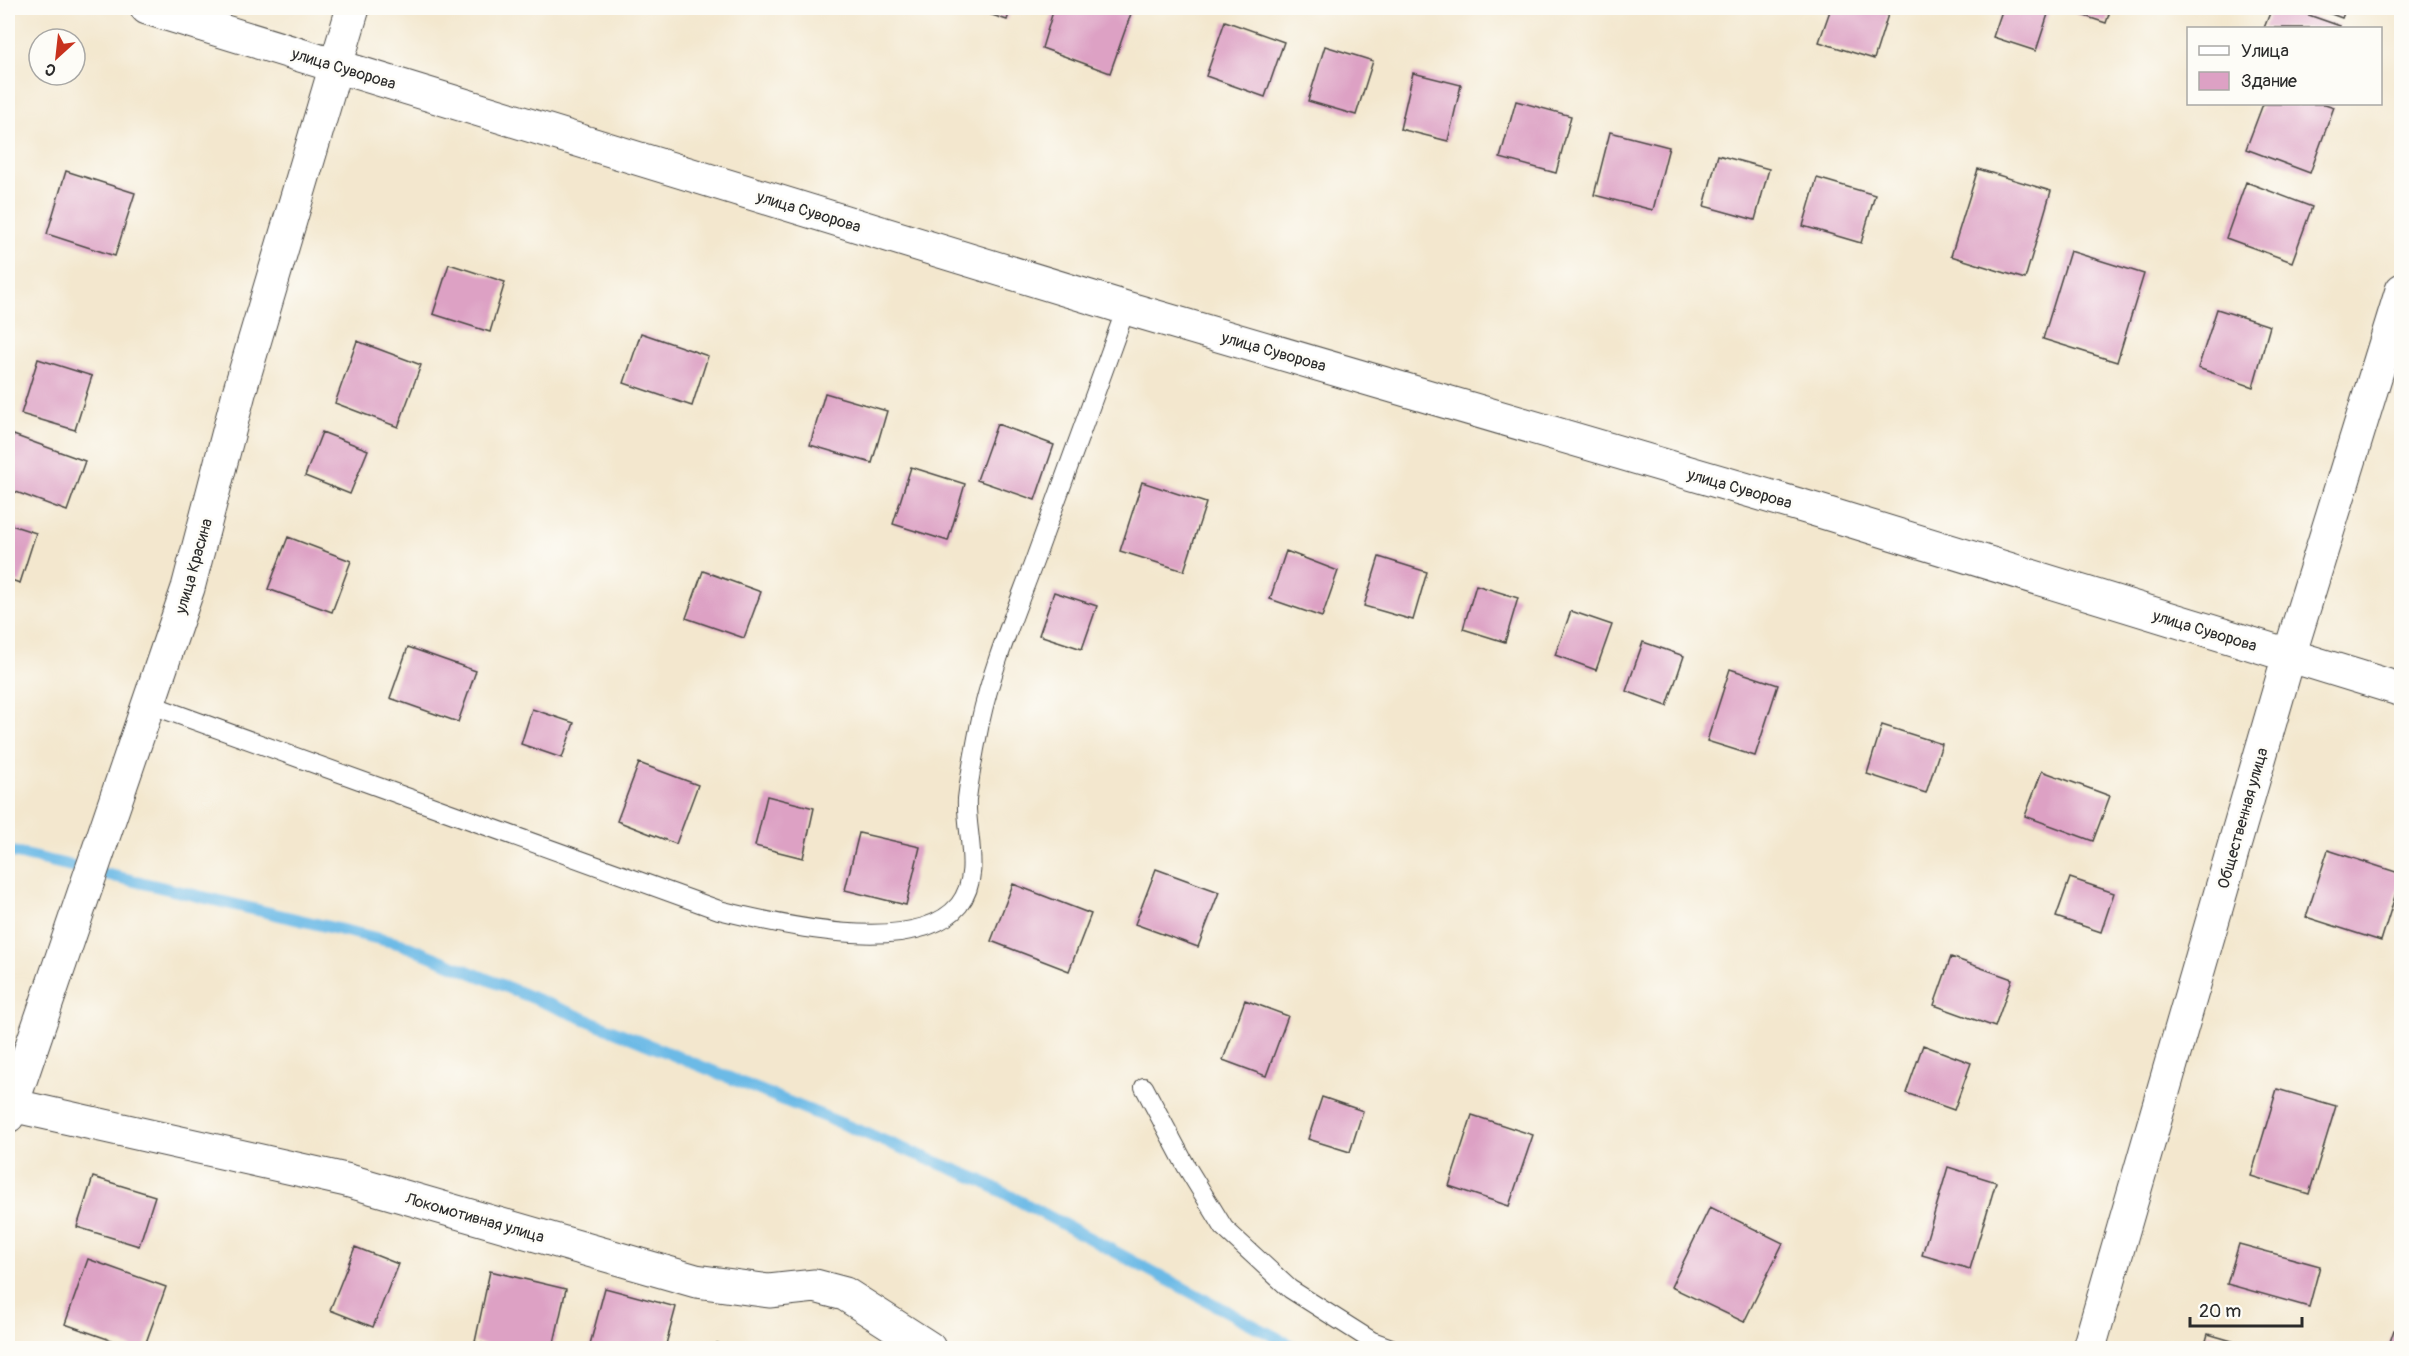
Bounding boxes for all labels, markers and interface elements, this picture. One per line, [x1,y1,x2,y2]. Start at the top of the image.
north arrow [27,27,87,87]
legend [2187,27,2382,105]
text: Улица [2241,40,2289,63]
street label: улица Суворова [288,43,398,94]
text: С [42,58,60,81]
text: Здание [2241,70,2297,93]
street label: улица Суворова [753,186,863,237]
street label: улица Суворова [1218,327,1328,376]
street label: улица Суворова [1684,464,1794,513]
street label: улица Красина [171,516,217,617]
street label: улица Суворова [2149,605,2259,656]
street label: Общественная улица [2213,745,2273,891]
street label: Локомотивная улица [402,1188,546,1247]
scale bar [2190,1290,2302,1328]
text: 20 m [2199,1300,2241,1323]

